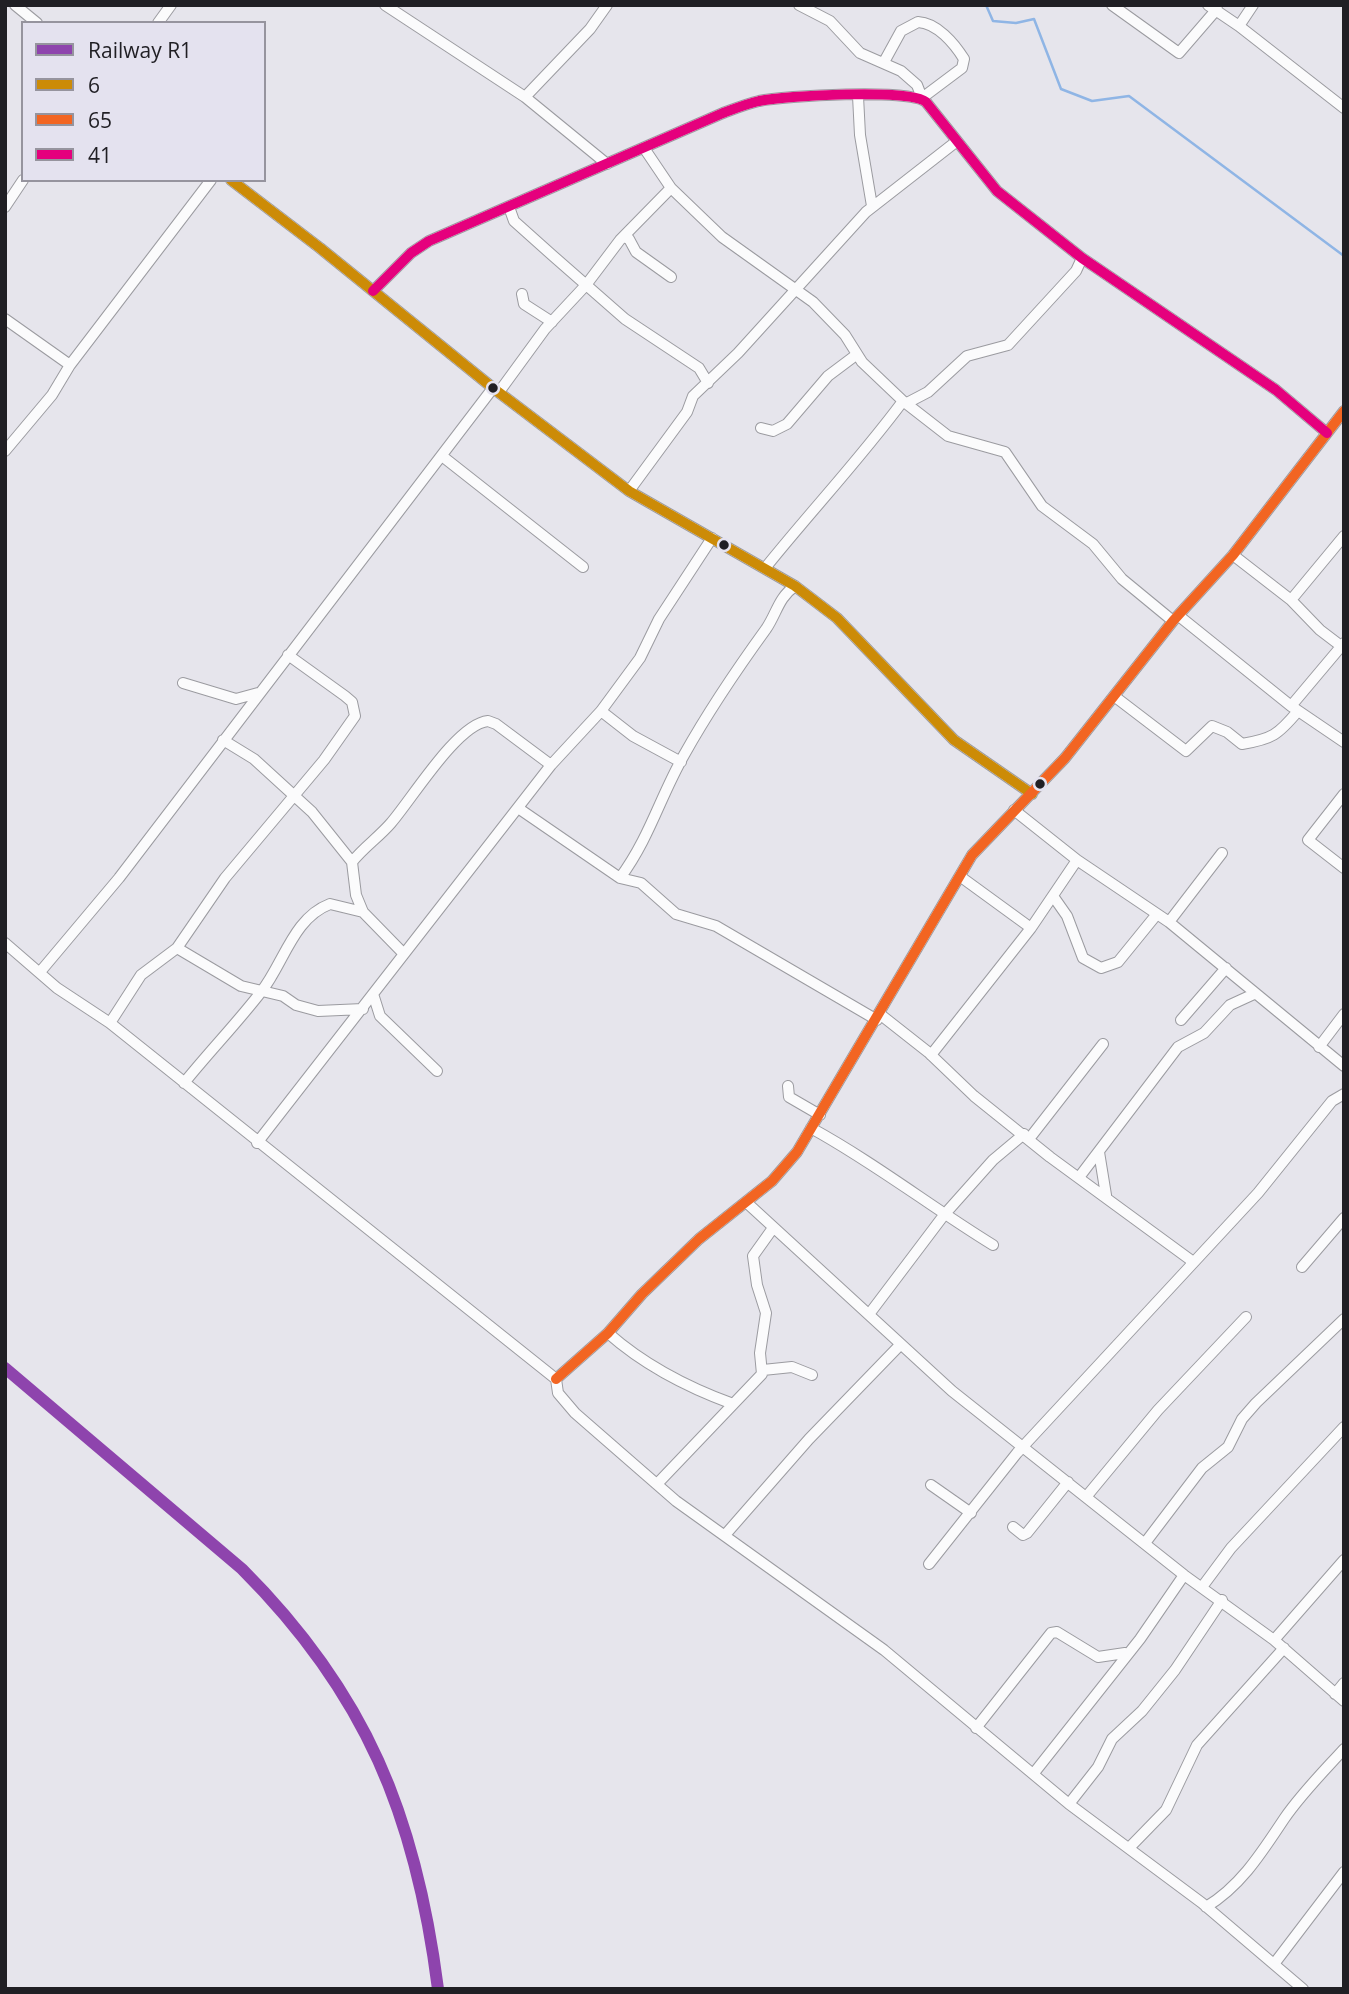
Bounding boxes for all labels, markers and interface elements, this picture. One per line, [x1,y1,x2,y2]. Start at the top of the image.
legend [21,21,266,182]
text: Railway R1 [88,36,192,64]
text: 6 [88,71,100,99]
text: 65 [88,106,112,134]
text: 41 [88,141,112,169]
unlabelled marker [486,381,500,395]
unlabelled marker [717,538,731,552]
unlabelled marker [1033,777,1047,791]

